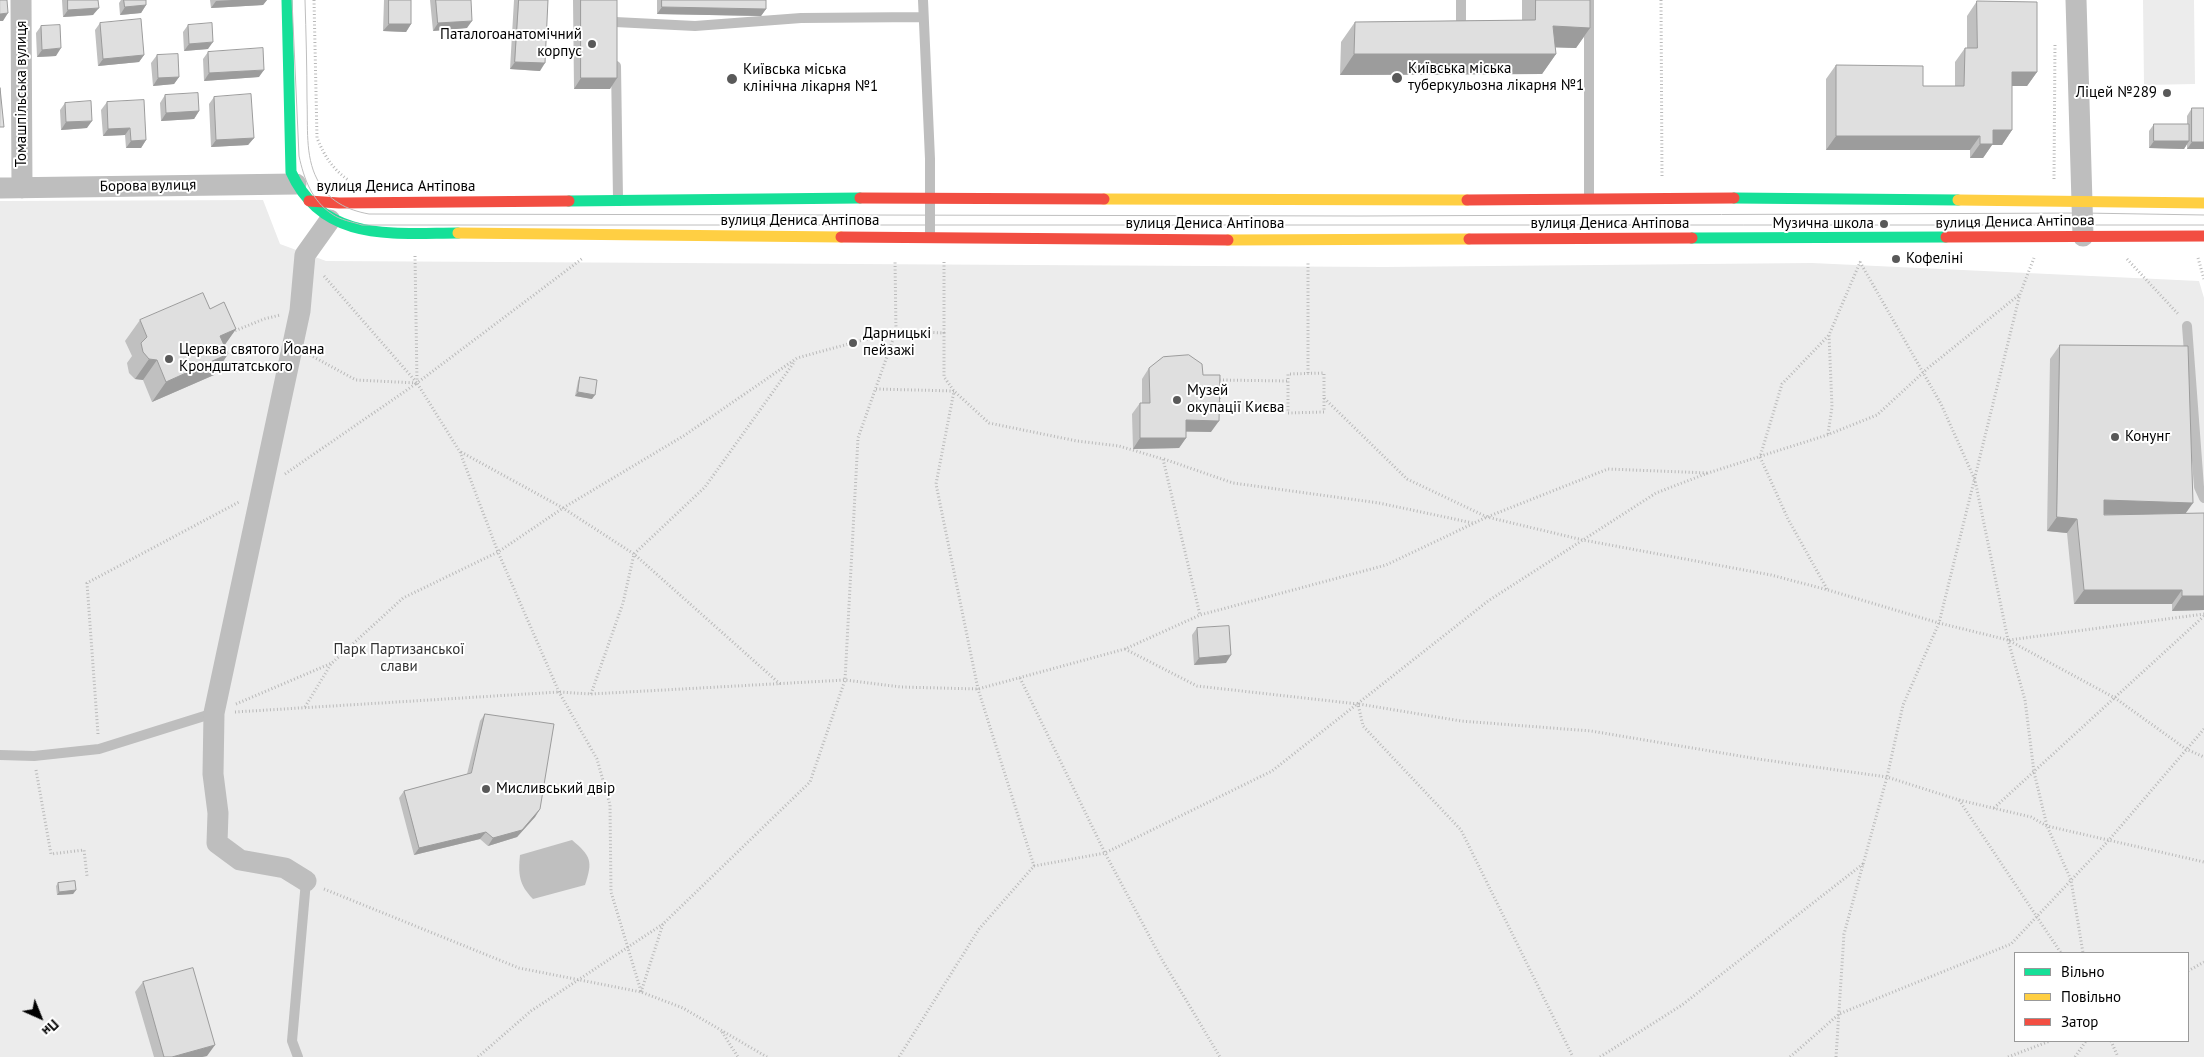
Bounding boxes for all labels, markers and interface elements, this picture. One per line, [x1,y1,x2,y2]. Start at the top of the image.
street label: Томашпільська вулиця [13,21,31,167]
place label: Паталогоанатомічний корпус [440,26,582,61]
marker: Паталогоанатомічний корпус [586,38,598,50]
place label: Київська міська туберкульозна лікарня №1 [1408,60,1584,95]
place label: Київська міська клінічна лікарня №1 [743,61,878,96]
marker: Київська міська туберкульозна лікарня №1 [1390,71,1404,85]
marker: Київська міська клінічна лікарня №1 [725,72,739,86]
place label: Ліцей №289 [2076,84,2157,102]
marker: Ліцей №289 [2161,87,2173,99]
street label: Борова вулиця [99,176,197,196]
street label: вулиця Дениса Антіпова [316,178,476,196]
street label: вулиця Дениса Антіпова [720,212,880,230]
street label: вулиця Дениса Антіпова [1935,212,2095,232]
street label: вулиця Дениса Антіпова [1125,215,1285,233]
street label: вулиця Дениса Антіпова [1530,215,1690,233]
place label: Музична школа [1772,215,1874,233]
marker: Музична школа [1878,218,1890,230]
place label: Кофеліні [1906,250,1963,268]
marker: Кофеліні [1890,253,1902,265]
place label: Дарницькі пейзажі [863,325,931,360]
marker: Дарницькі пейзажі [847,337,859,349]
place label: Церква святого Йоана Крондштатського [179,341,325,376]
marker: Церква святого Йоана Крондштатського [163,353,175,365]
place label: Музей окупації Києва [1187,382,1284,417]
marker: Музей окупації Києва [1171,394,1183,406]
place label: Конунг [2125,428,2170,446]
marker: Конунг [2109,431,2121,443]
park label: Парк Партизанської слави [333,641,465,676]
place label: Мисливський двір [496,780,615,798]
marker: Мисливський двір [480,783,492,795]
legend [2014,952,2189,1042]
text: Вільно [2061,962,2104,981]
text: Повільно [2061,987,2121,1006]
north arrow [15,992,65,1042]
text: Затор [2061,1012,2098,1031]
text: Пн [38,1016,63,1040]

